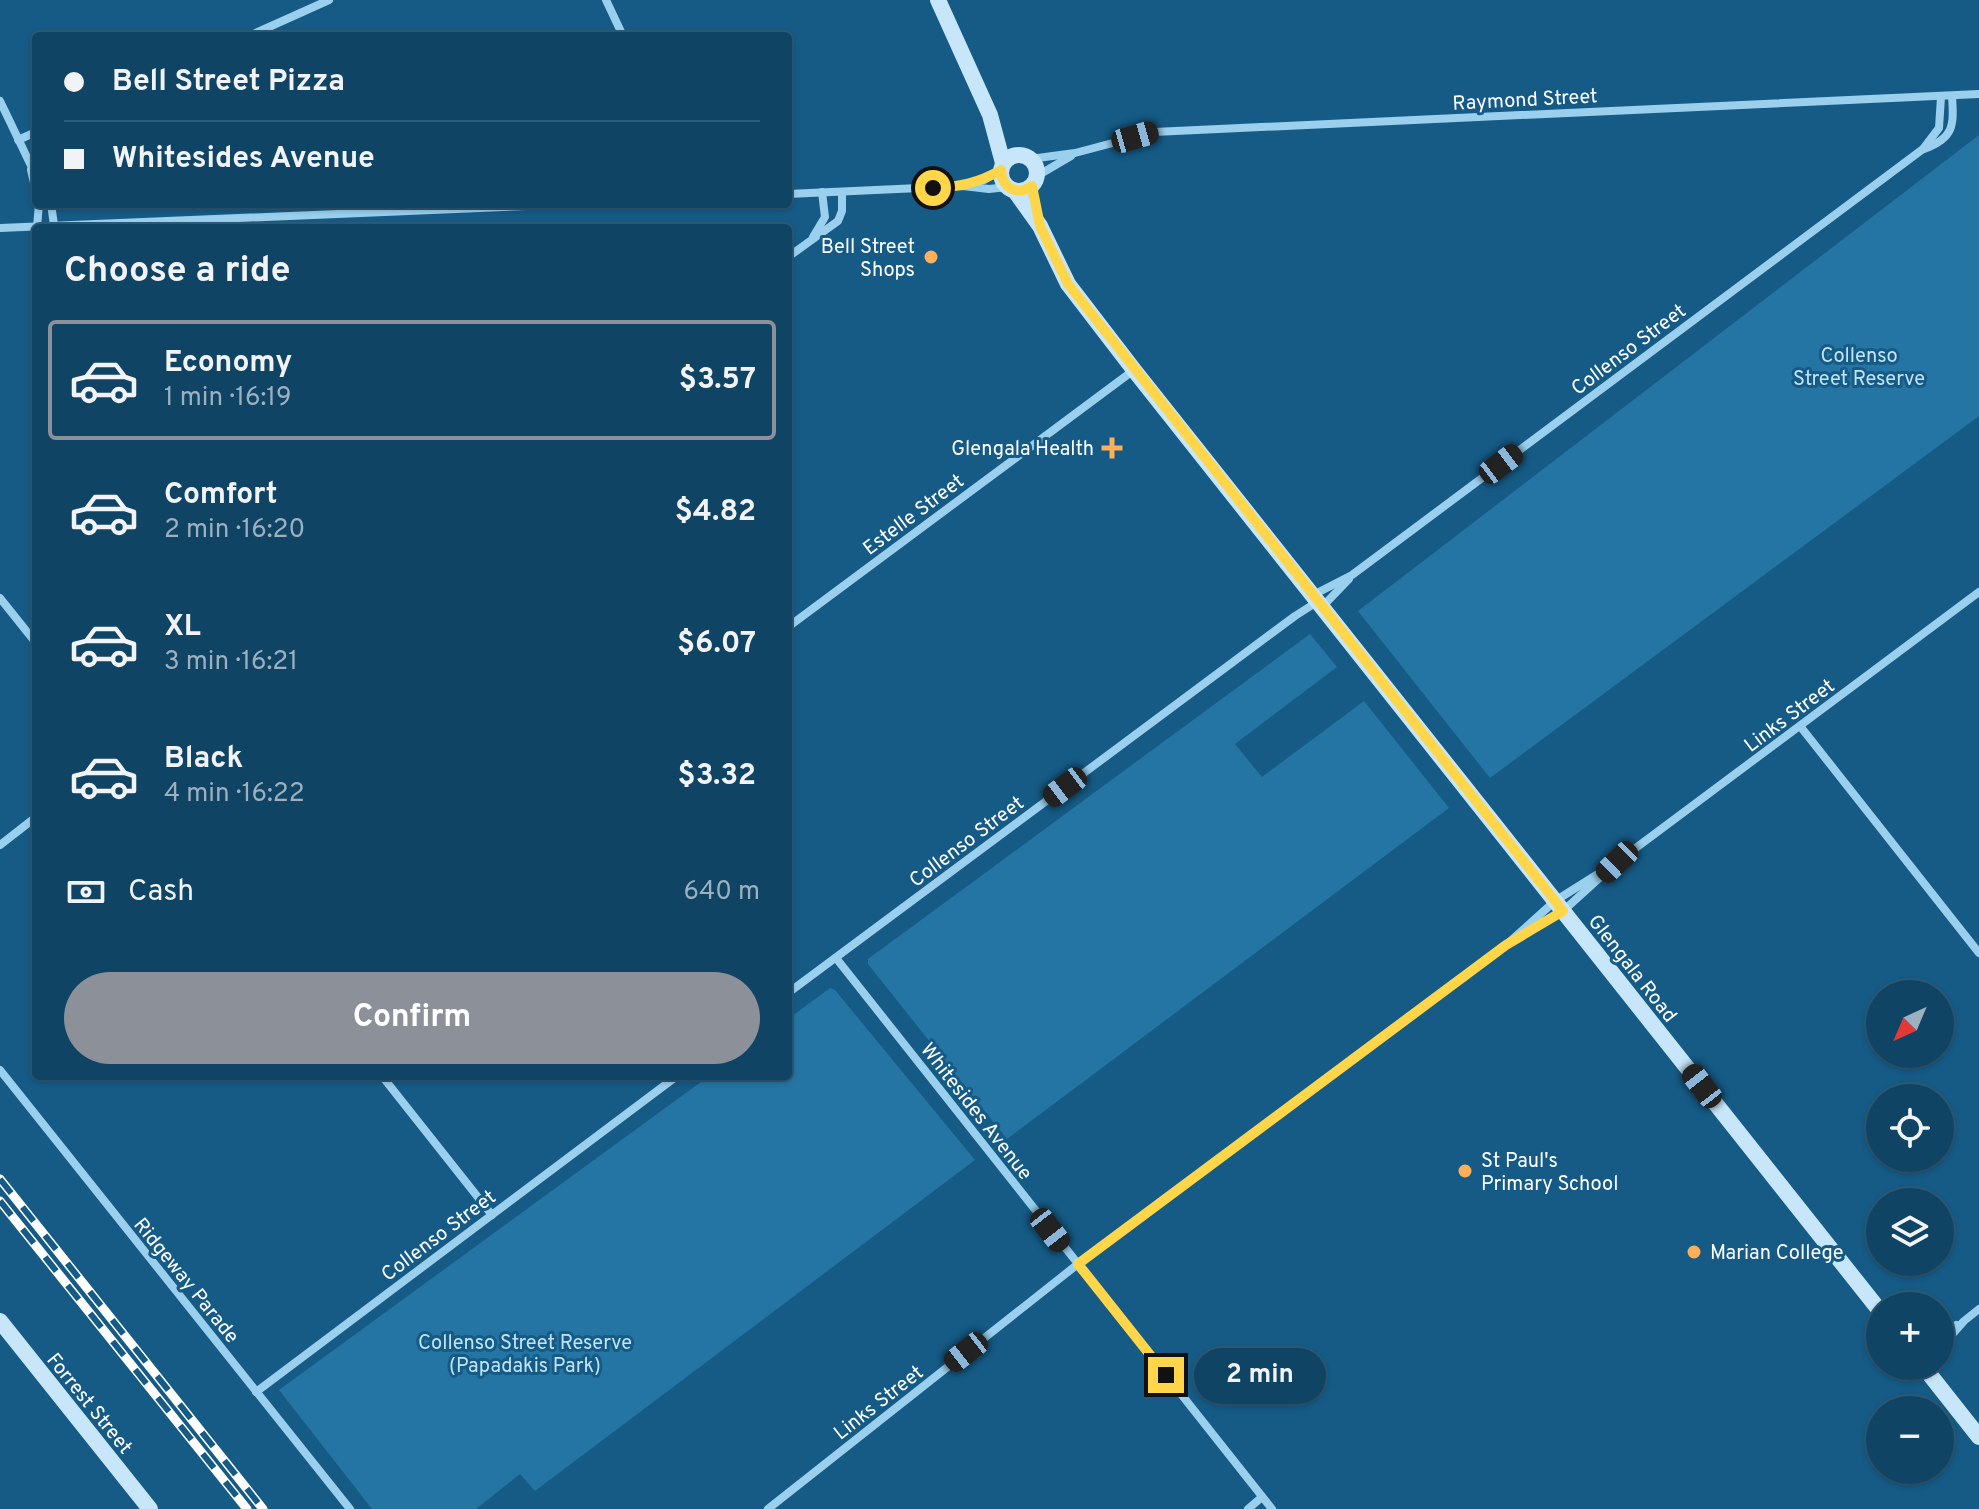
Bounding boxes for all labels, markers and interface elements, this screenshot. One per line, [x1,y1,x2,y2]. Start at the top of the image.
text: Bell Street Pizza [112,64,345,101]
street label: Raymond Street [1452,84,1598,118]
car [1109,119,1161,155]
text: Whitesides Avenue [112,141,375,178]
route start [915,170,951,206]
place label: Bell Street Shops [821,235,915,284]
marker: Bell Street Shops [922,248,940,266]
text: Choose a ride [64,249,290,295]
street label: Collenso Street [1567,299,1692,402]
icon: car [68,344,140,416]
park label: Collenso Street Reserve [1793,344,1925,393]
text: Economy [164,345,292,382]
text: $3.57 [679,362,756,399]
text: 1 min · 16:19 [164,382,292,415]
place label: Glengala Health [951,437,1094,463]
marker: Glengala Health [1101,437,1123,459]
car [1475,440,1527,488]
street label: Estelle Street [858,469,970,562]
icon: car [68,476,140,548]
text: Comfort [164,477,277,514]
text: $4.82 [675,494,756,531]
text: 2 min · 16:20 [164,514,305,547]
icon: car [68,608,140,680]
text: XL [164,609,201,646]
text: $6.07 [677,626,756,663]
text: 3 min · 16:21 [164,646,298,679]
street label: Links Street [1740,674,1841,759]
icon: car [68,740,140,812]
text: Black [164,741,243,778]
text: $3.32 [678,758,756,795]
car [1039,763,1091,811]
text: 4 min · 16:22 [164,778,305,811]
street label: Collenso Street [905,791,1030,894]
car [1591,837,1643,887]
icon: cash [64,870,108,914]
text: Cash [128,874,194,911]
text: 640 m [684,876,760,909]
street label: Glengala Road [1581,910,1682,1029]
button: Confirm [64,972,760,1064]
north arrow [1866,980,1954,1068]
map controls [1866,980,1954,1484]
street label: Whitesides Avenue [914,1038,1037,1186]
car [1678,1060,1726,1112]
button: locate [1866,1084,1954,1172]
place label: St Paul's Primary School [1481,1149,1618,1198]
marker: St Paul's Primary School [1456,1162,1474,1180]
street label: Collenso Street [377,1185,502,1288]
button: layers [1866,1188,1954,1276]
car [1026,1204,1074,1256]
street label: Ridgeway Parade [127,1213,244,1349]
place label: Marian College [1710,1241,1843,1267]
marker: Marian College [1685,1243,1703,1261]
button: + [1866,1292,1954,1380]
car [940,1328,992,1376]
park label: Collenso Street Reserve (Papadakis Park) [418,1331,632,1380]
callout: 2 min [1194,1347,1326,1403]
street label: Forrest Street [40,1348,137,1460]
route end [1148,1357,1184,1393]
text: 2 min [1226,1359,1294,1392]
street label: Links Street [829,1360,929,1447]
button: − [1866,1396,1954,1484]

